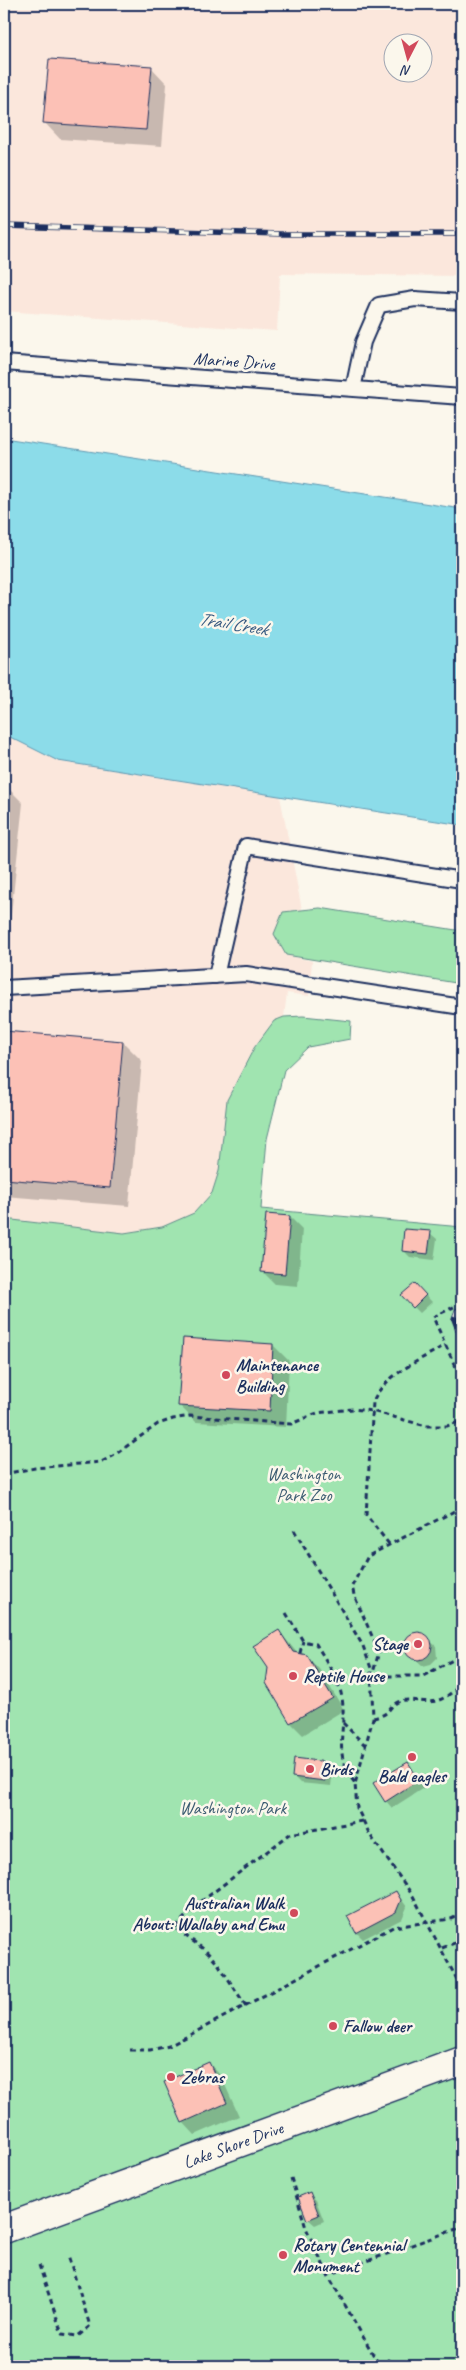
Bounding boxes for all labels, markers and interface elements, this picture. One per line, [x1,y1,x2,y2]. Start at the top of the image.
north arrow [384,32,434,82]
text: N [399,61,412,79]
street label: Marine Drive [193,347,276,375]
water label: Trail Creek [197,607,272,642]
place label: Maintenance Building [236,1354,320,1397]
marker: Maintenance Building [220,1369,232,1381]
park label: Washington Park Zoo [267,1463,342,1506]
place label: Stage [372,1633,410,1655]
marker: Stage [412,1638,424,1650]
place label: Reptile House [303,1665,386,1687]
marker: Reptile House [287,1670,299,1682]
marker: Bald eagles [406,1751,418,1763]
place label: Birds [320,1758,355,1780]
marker: Birds [304,1763,316,1775]
place label: Bald eagles [378,1765,448,1787]
park label: Washington Park [180,1797,288,1819]
place label: Australian Walk About: Wallaby and Emu [133,1892,286,1935]
marker: Australian Walk About: Wallaby and Emu [288,1907,300,1919]
place label: Fallow deer [343,2015,414,2037]
marker: Fallow deer [327,2020,339,2032]
place label: Zebras [181,2066,226,2088]
marker: Zebras [165,2071,177,2083]
street label: Lake Shore Drive [180,2116,287,2173]
place label: Rotary Centennial Monument [293,2234,409,2277]
marker: Rotary Centennial Monument [277,2249,289,2261]

